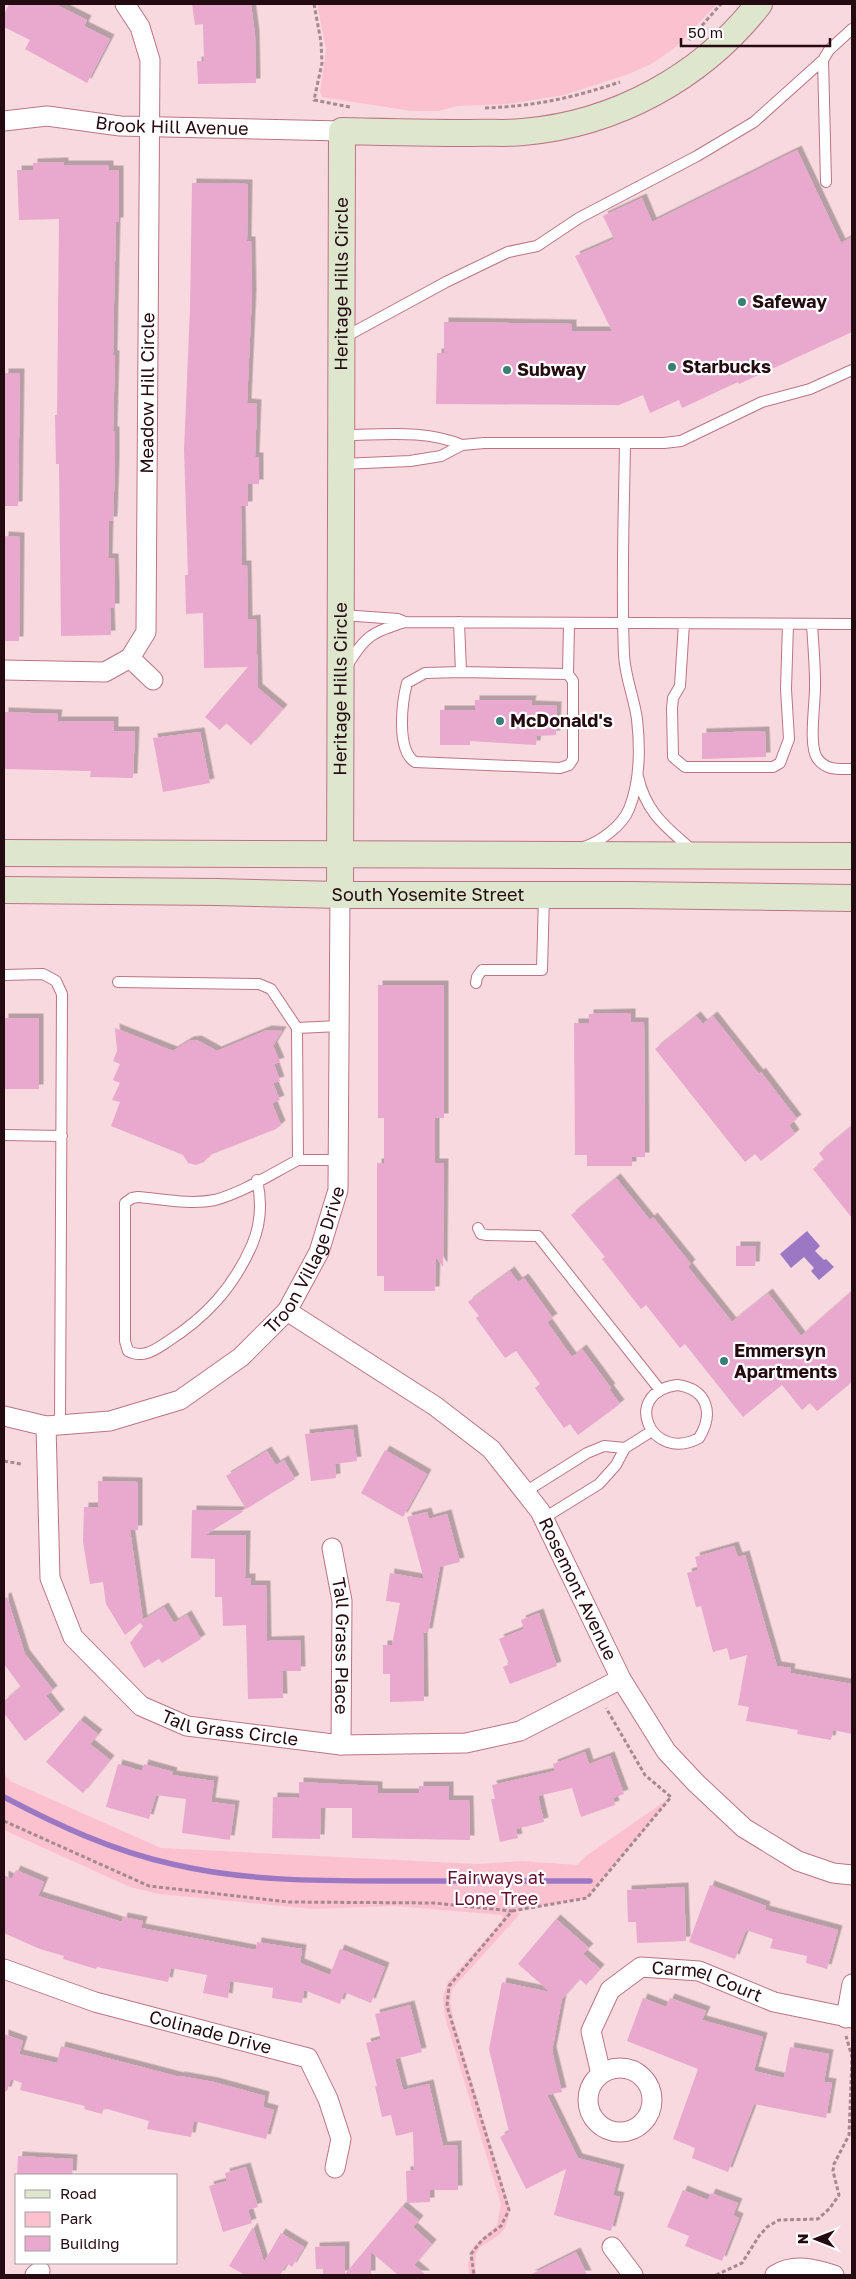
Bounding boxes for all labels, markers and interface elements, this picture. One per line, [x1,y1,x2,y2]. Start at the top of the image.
scale bar [681,15,830,47]
text: 50 m [688,23,723,41]
street label: Brook Hill Avenue [94,111,249,139]
street label: Heritage Hills Circle [329,197,352,371]
place label: Safeway [752,290,827,312]
marker: Safeway [736,296,748,308]
street label: Meadow Hill Circle [135,313,158,474]
place label: Starbucks [682,355,771,377]
place label: Subway [517,358,586,380]
marker: Starbucks [666,361,678,373]
marker: Subway [501,364,513,376]
street label: Heritage Hills Circle [328,602,351,776]
place label: McDonald's [510,709,613,731]
marker: McDonald's [494,715,506,727]
street label: South Yosemite Street [331,883,525,905]
street label: Troon Village Drive [259,1183,349,1338]
place label: Emmersyn Apartments [734,1339,837,1382]
marker: Emmersyn Apartments [718,1355,730,1367]
street label: Rosemont Avenue [535,1514,622,1663]
street label: Tall Grass Place [328,1576,354,1715]
street label: Tall Grass Circle [158,1704,300,1750]
park label: Fairways at Lone Tree [447,1866,545,1909]
street label: Carmel Court [651,1956,766,2006]
street label: Colinade Drive [147,2005,274,2058]
legend [15,2174,178,2264]
text: Road [60,2184,97,2202]
text: Park [60,2209,93,2227]
north arrow [791,2214,841,2264]
text: Building [60,2234,120,2252]
text: N [794,2234,811,2244]

